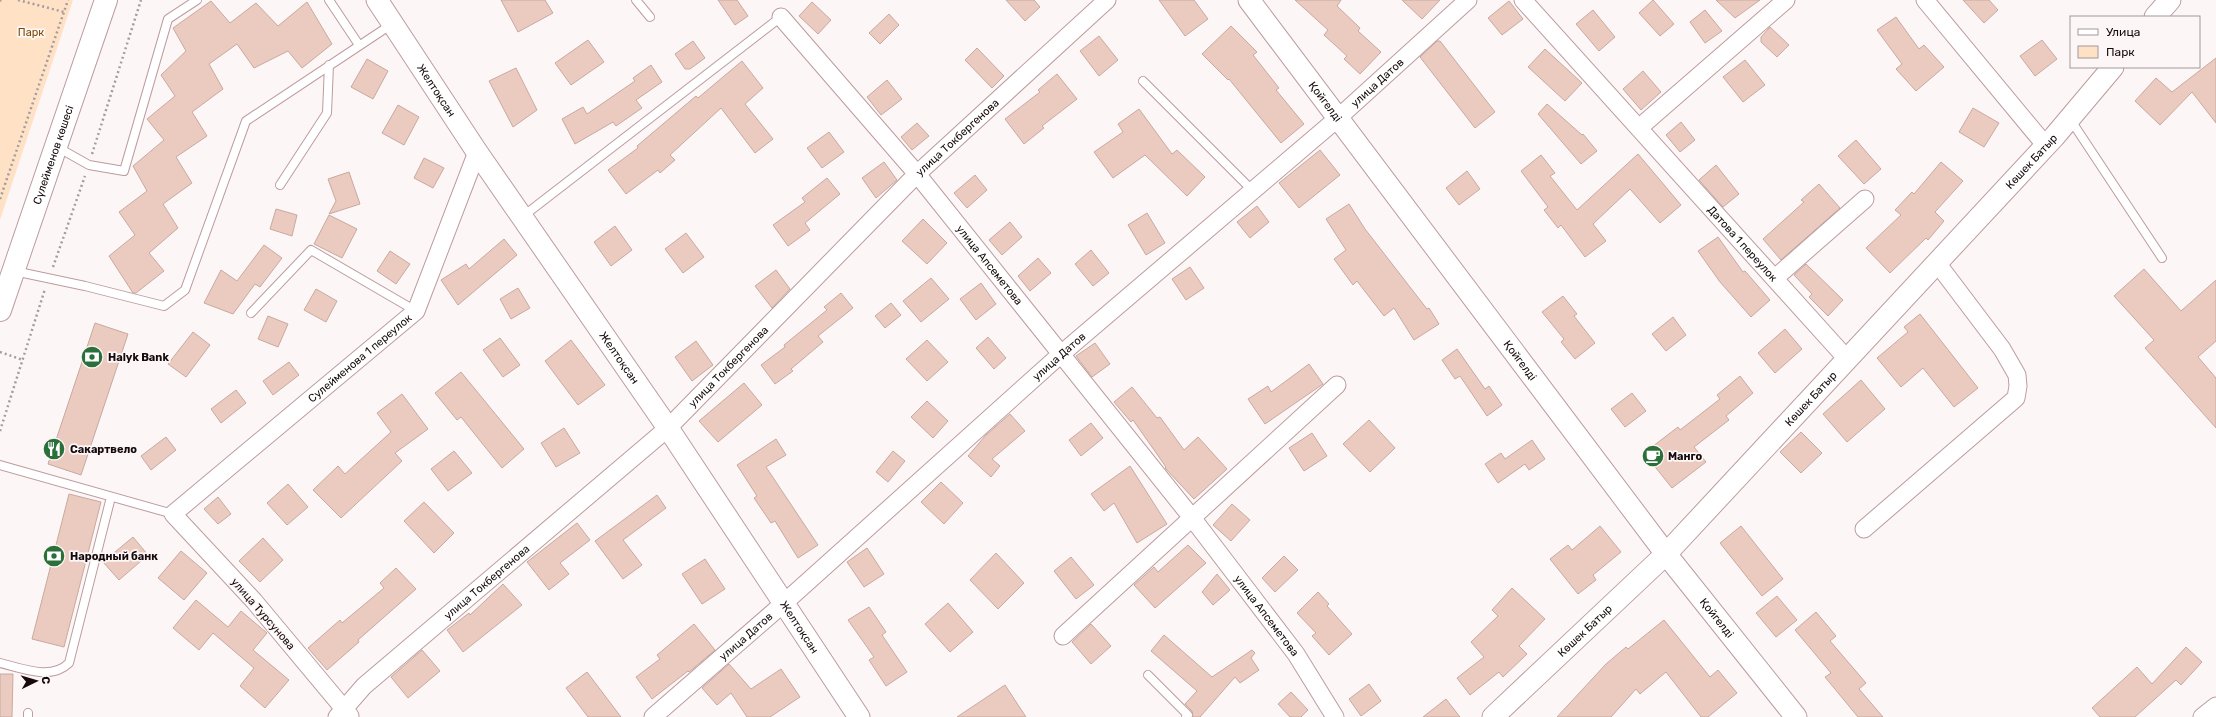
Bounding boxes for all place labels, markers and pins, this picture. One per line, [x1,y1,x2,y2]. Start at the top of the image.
bank icon: Halyk Bank [79,344,105,370]
place label: Halyk Bank [108,351,169,364]
restaurant icon: Сакартвело [41,436,67,462]
place label: Сакартвело [70,443,137,456]
cafe icon: Манго [1640,443,1666,469]
place label: Манго [1668,450,1703,463]
bank icon: Народный банк [41,543,67,569]
place label: Народный банк [70,550,158,563]

